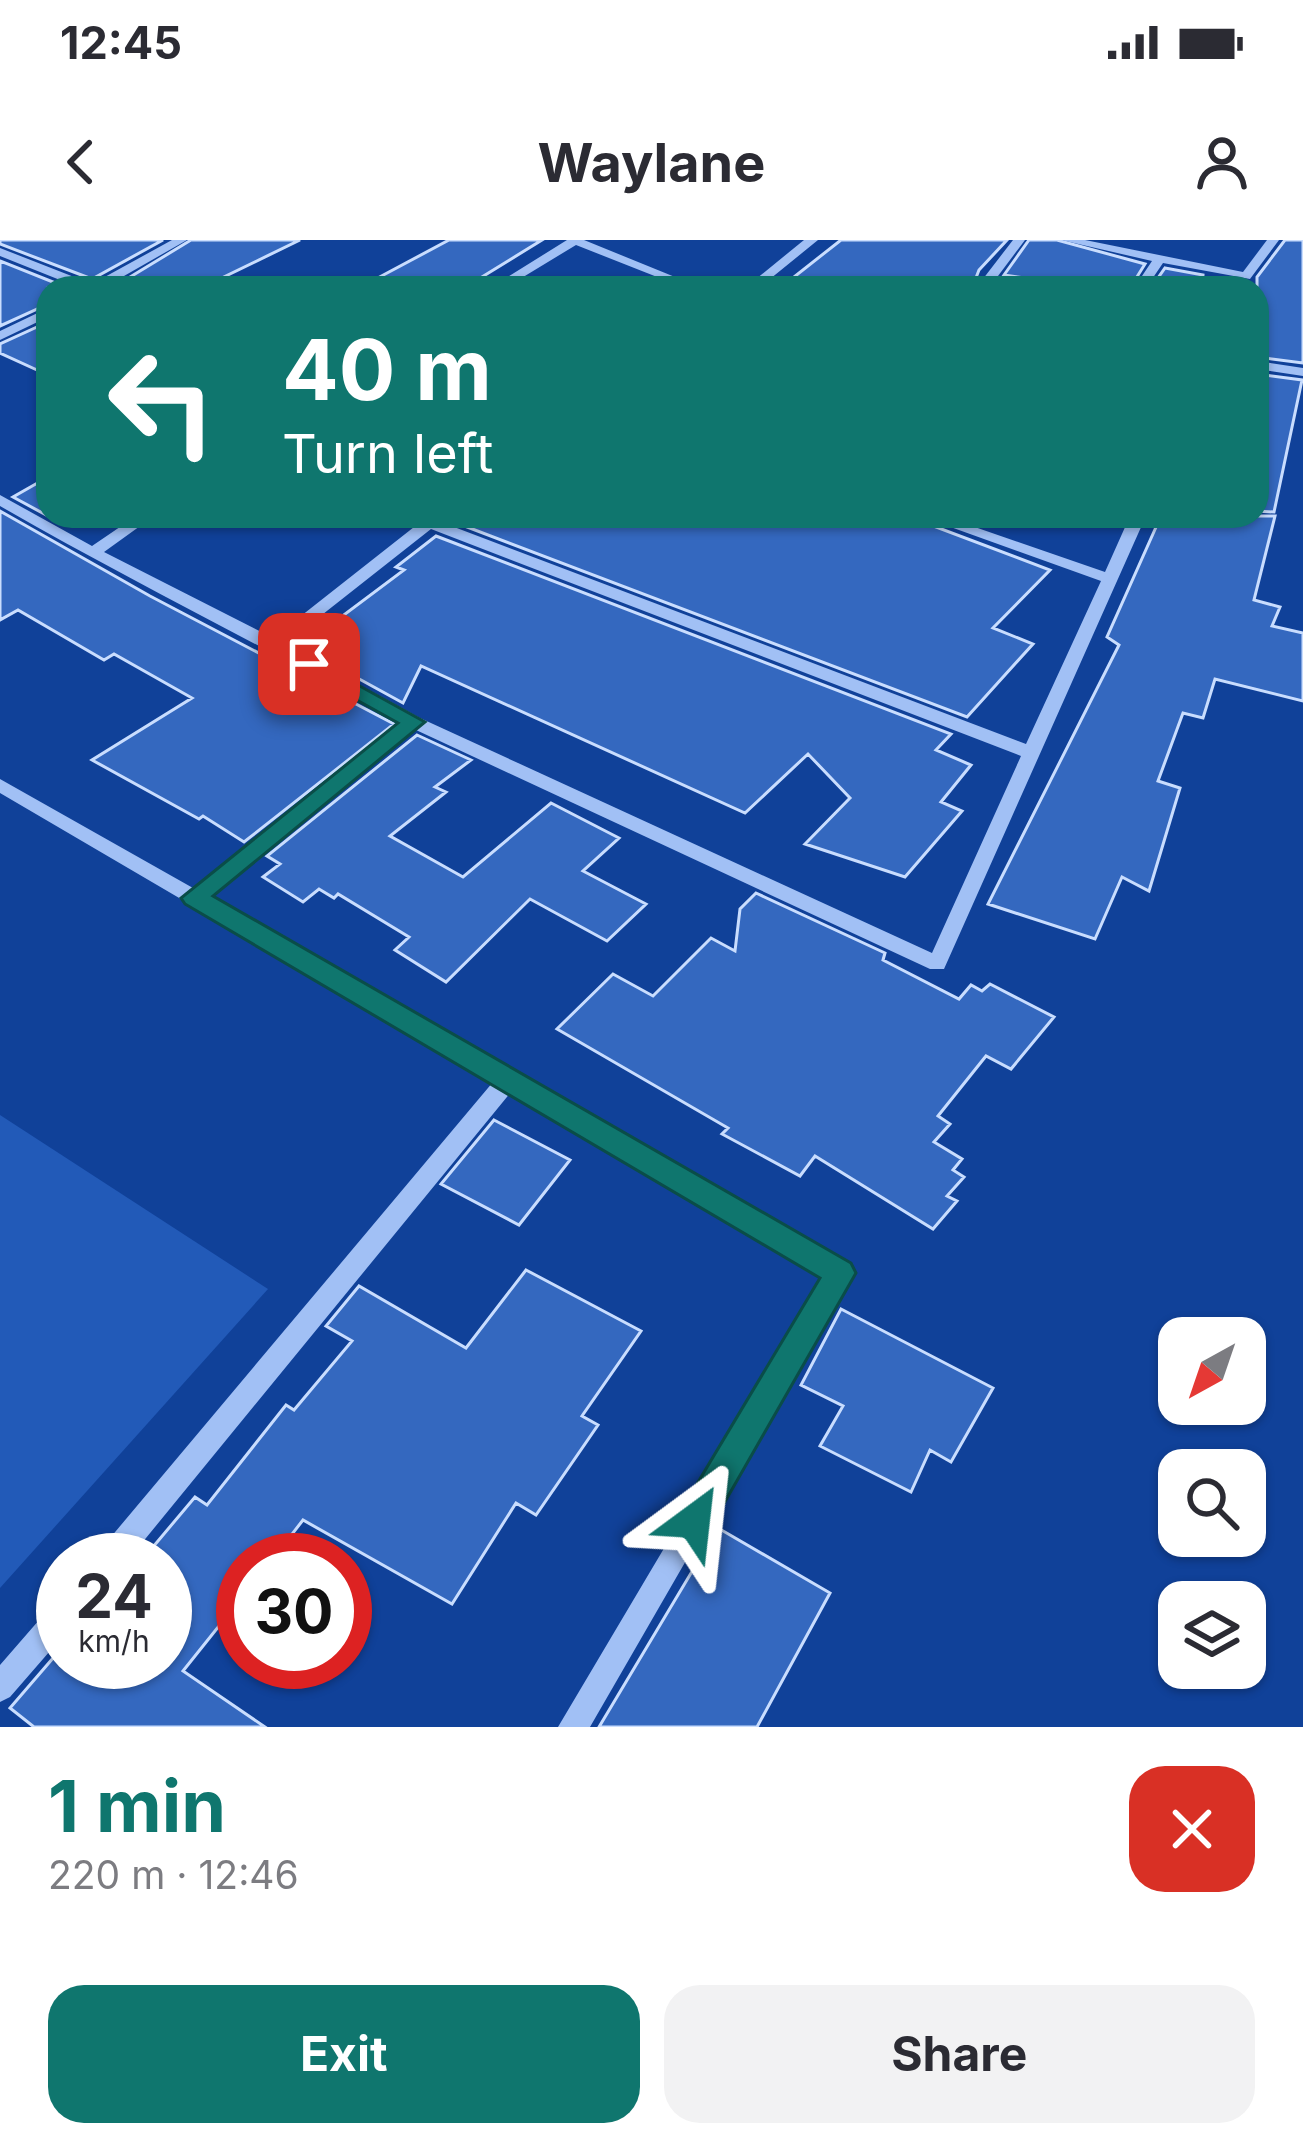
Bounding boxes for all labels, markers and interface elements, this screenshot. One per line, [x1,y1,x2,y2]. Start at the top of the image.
text: 12:45 [60,15,182,70]
icon: back [48,129,114,195]
icon: person [1189,129,1255,195]
text: Waylane [538,130,765,195]
text: 40 m [282,319,492,420]
icon: left [84,324,240,480]
text: Turn left [282,421,493,486]
pin [258,613,360,715]
icon: arrive [276,631,342,697]
north arrow [1158,1317,1266,1425]
map controls [1158,1317,1266,1689]
button: search [1158,1449,1266,1557]
position arrow [631,1458,757,1584]
speed limit sign: 30 [216,1533,372,1689]
text: 24 [75,1560,153,1632]
button: layers [1158,1581,1266,1689]
text: km/h [78,1623,150,1659]
text: 1 min [48,1762,226,1849]
button: close [1129,1766,1255,1892]
text: 220 m · 12:46 [48,1851,299,1898]
button: Exit [48,1985,640,2123]
button: Share [664,1985,1255,2123]

